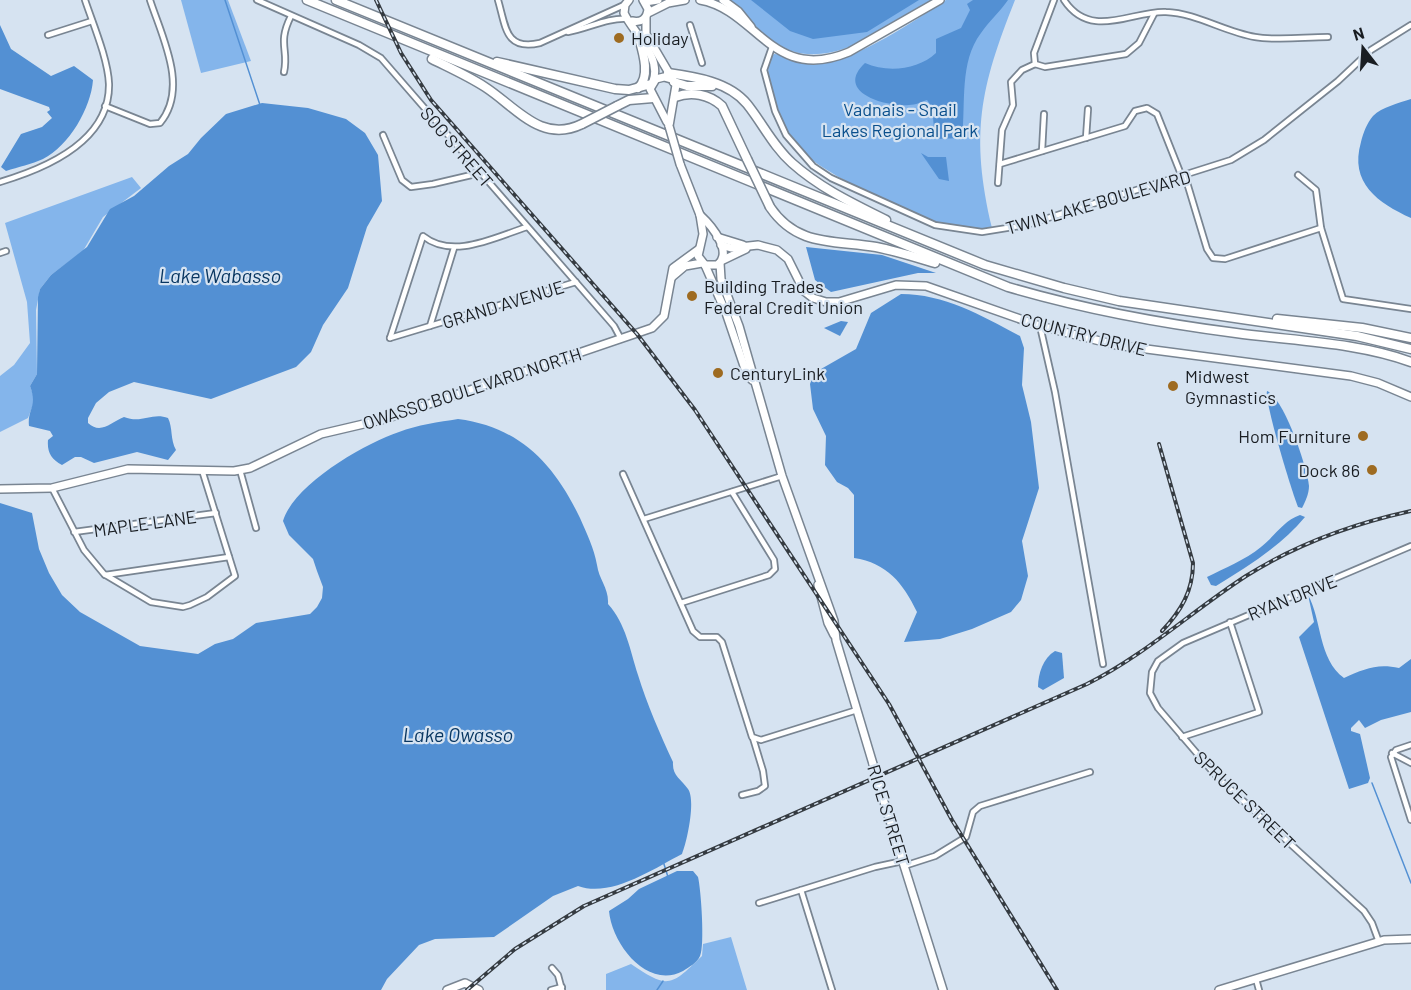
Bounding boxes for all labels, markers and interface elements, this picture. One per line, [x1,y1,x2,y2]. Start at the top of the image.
north arrow [1333,18,1393,78]
text: N [1351,23,1366,44]
place label: Holiday [631,27,689,49]
marker: Holiday [612,31,626,45]
park label: Vadnais - Snail Lakes Regional Park [822,98,978,141]
street label: SOO STREET [416,102,498,192]
street label: TWIN LAKE BOULEVARD [1003,165,1193,239]
water label: Lake Wabasso [159,263,281,287]
street label: GRAND AVENUE [439,275,567,333]
place label: Building Trades Federal Credit Union [704,275,863,318]
marker: Building Trades Federal Credit Union [685,289,699,303]
street label: COUNTRY DRIVE [1019,308,1149,360]
street label: OWASSO BOULEVARD NORTH [360,342,584,434]
place label: CenturyLink [730,362,825,384]
place label: Midwest Gymnastics [1185,365,1276,408]
marker: CenturyLink [711,366,725,380]
marker: Midwest Gymnastics [1166,379,1180,393]
place label: Hom Furniture [1238,425,1351,447]
marker: Hom Furniture [1356,429,1370,443]
place label: Dock 86 [1298,459,1360,481]
marker: Dock 86 [1365,463,1379,477]
street label: MAPLE LANE [92,505,198,541]
street label: RYAN DRIVE [1244,569,1340,625]
water label: Lake Owasso [403,722,513,746]
street label: SPRUCE STREET [1190,746,1300,854]
street label: RICE STREET [863,762,915,868]

